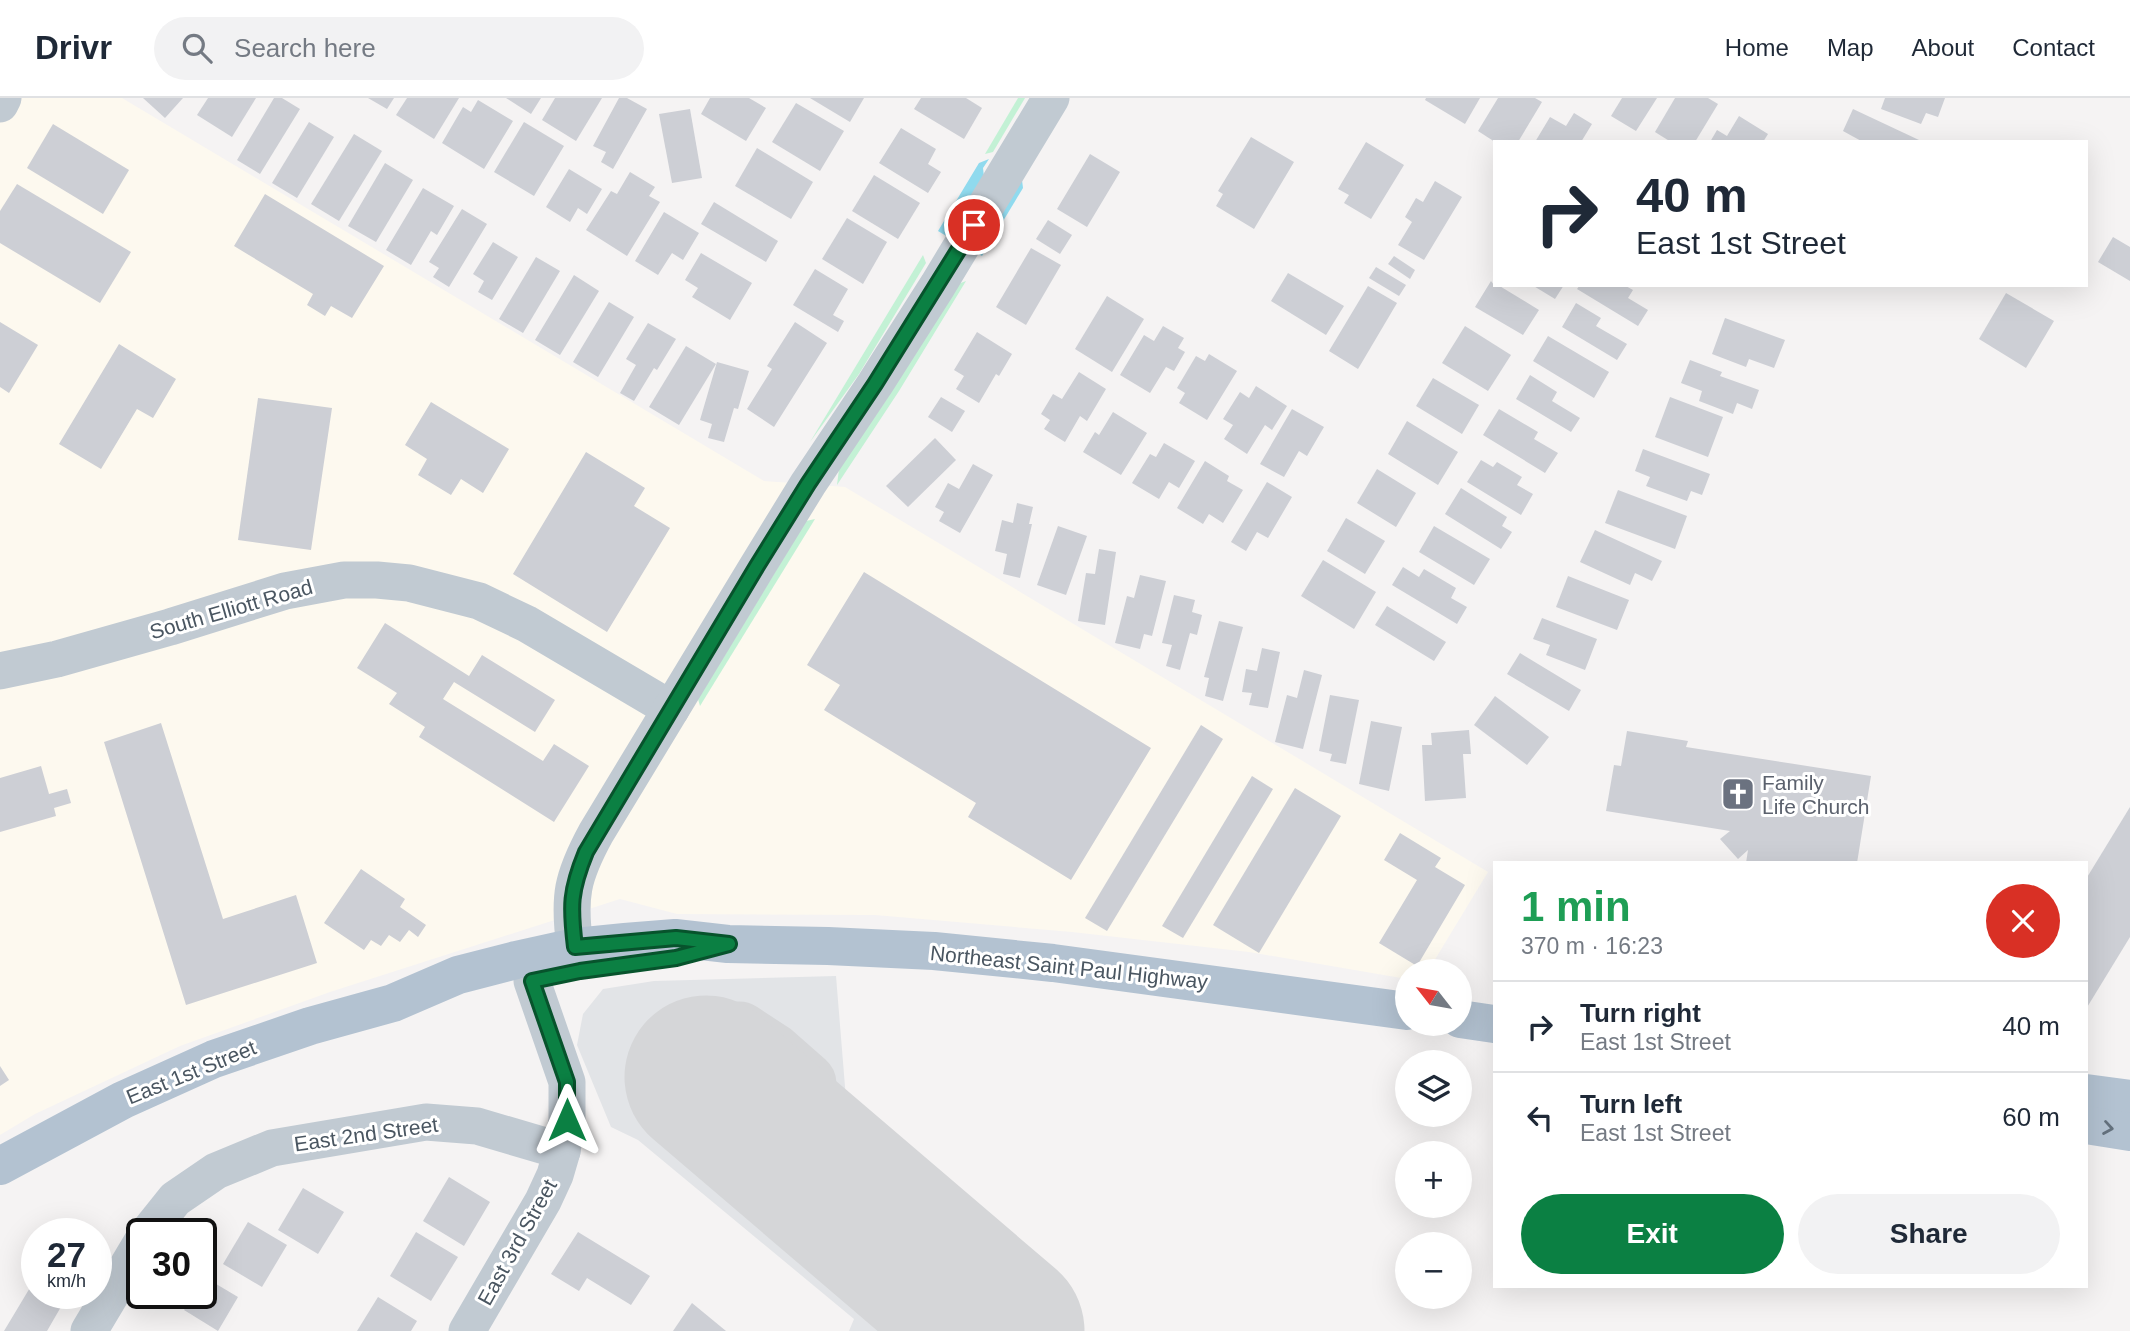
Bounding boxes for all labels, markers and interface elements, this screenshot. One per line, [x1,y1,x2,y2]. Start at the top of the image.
search box [154,17,644,80]
text: Drivr [35,29,112,66]
icon: search [178,29,216,67]
text: Search here [234,33,376,63]
text: Home [1725,34,1789,61]
text: Map [1827,34,1874,61]
text: About [1912,34,1974,61]
text: Contact [2012,34,2095,61]
icon: right [1521,168,1612,259]
text: 40 m [1636,168,1748,222]
pin [944,195,1004,255]
icon: arrive [955,206,993,244]
text: East 1st Street [1636,225,1846,261]
street label: South Elliott Road [147,575,315,643]
place label: Family Life Church [1762,771,1869,818]
church icon: Family Life Church [1719,775,1757,813]
text: 1 min [1521,883,1631,930]
button: close [1986,884,2060,958]
text: 370 m · 16:23 [1521,933,1663,959]
street label: Northeast Saint Paul Highway [929,941,1209,993]
north arrow [1395,959,1472,1036]
map controls [1395,959,1472,1309]
text: Turn right [1580,998,1701,1028]
icon: right [1521,1008,1559,1046]
text: 40 m [2002,1011,2060,1041]
text: East 1st Street [1580,1029,1731,1055]
street label: East 1st Street [123,1035,259,1108]
button: layers [1395,1050,1472,1127]
position arrow [530,1083,604,1157]
text: Turn left [1580,1089,1682,1119]
icon: left [1521,1099,1559,1137]
text: 60 m [2002,1102,2060,1132]
street label: East 2nd Street [293,1113,439,1155]
text: East 1st Street [1580,1120,1731,1146]
one-way arrow [2102,1120,2114,1135]
button: + [1395,1141,1472,1218]
street label: East 3rd Street [473,1175,561,1309]
button: Exit [1521,1194,1784,1274]
button: Share [1798,1194,2060,1274]
speed limit sign: 30 [126,1218,217,1309]
button: − [1395,1232,1472,1309]
text: 27 [47,1235,86,1274]
text: km/h [47,1271,86,1291]

